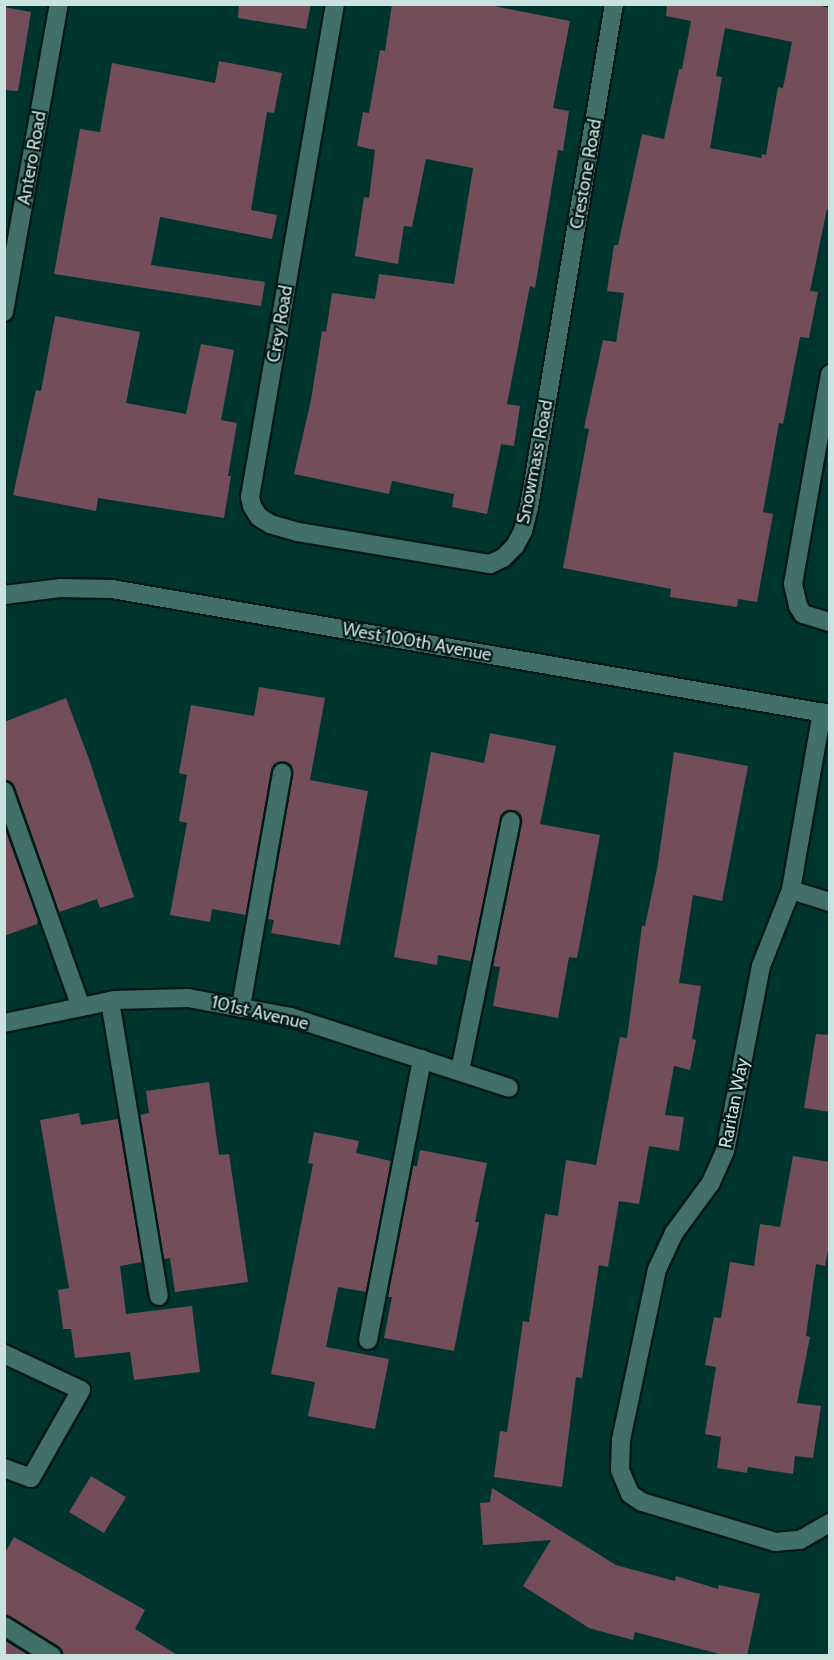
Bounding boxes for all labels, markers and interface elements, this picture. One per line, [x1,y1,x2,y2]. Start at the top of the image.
street label: Antero Road [13,110,51,206]
street label: Crestone Road [566,117,606,231]
street label: Crey Road [263,284,297,364]
street label: Snowmass Road [512,398,558,526]
street label: West 100th Avenue [341,618,493,666]
street label: 101st Avenue [209,991,311,1035]
street label: Raritan Way [715,1056,753,1150]

